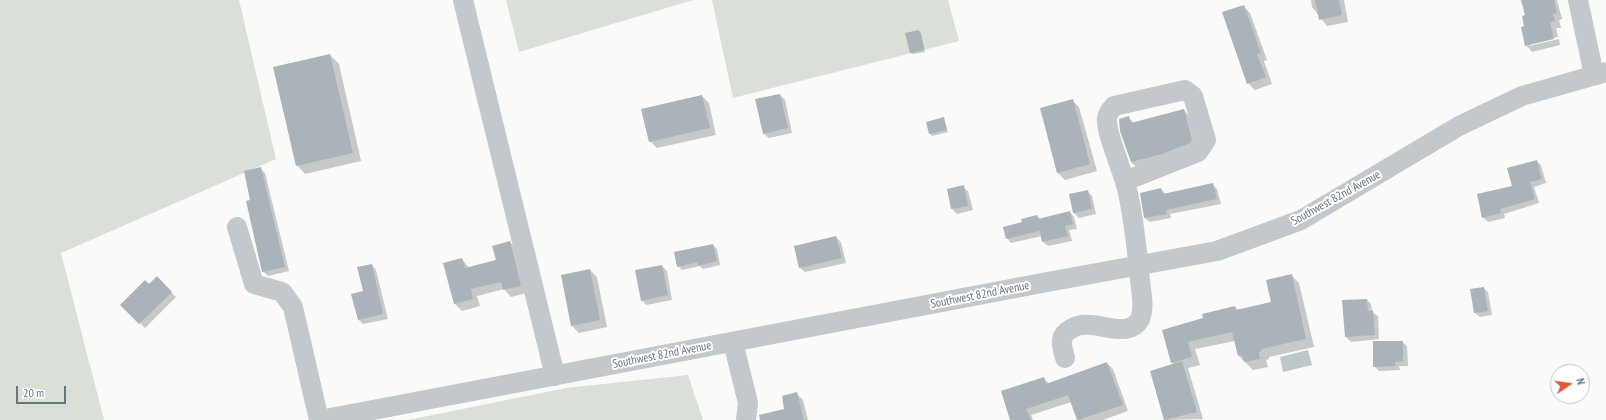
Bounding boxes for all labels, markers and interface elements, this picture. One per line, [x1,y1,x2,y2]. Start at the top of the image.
street label: Southwest 82nd Avenue [1289,167,1383,229]
street label: Southwest 82nd Avenue [929,278,1031,312]
street label: Southwest 82nd Avenue [611,338,713,372]
north arrow [1550,364,1590,404]
text: N [1573,377,1588,386]
scale bar [18,378,68,404]
text: 20 m [23,385,44,400]

